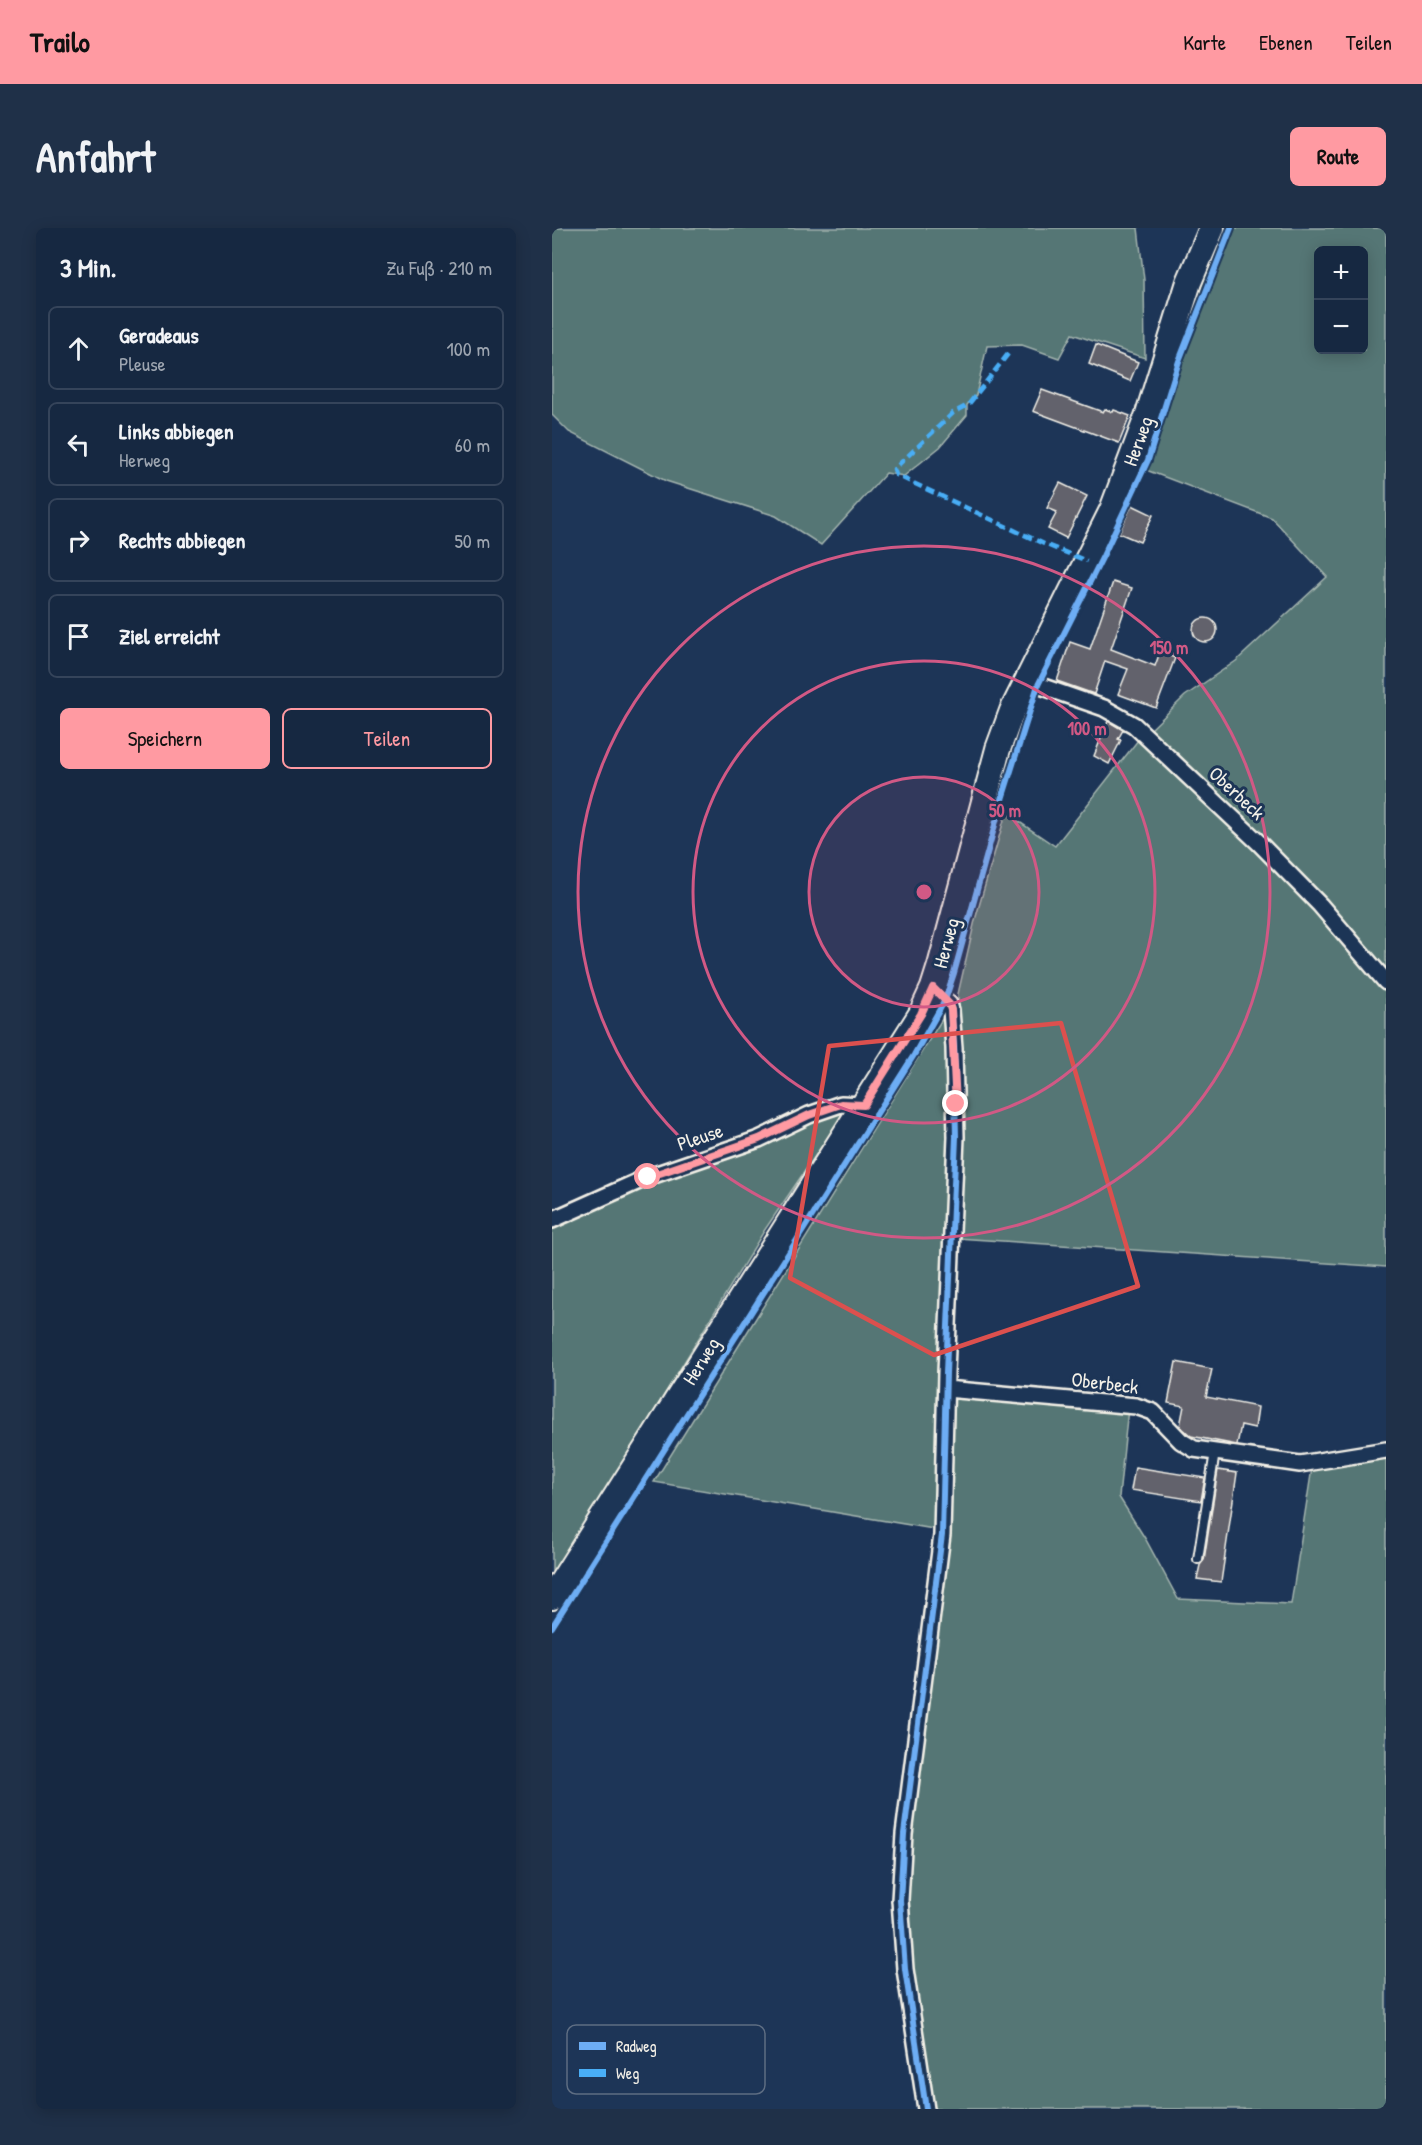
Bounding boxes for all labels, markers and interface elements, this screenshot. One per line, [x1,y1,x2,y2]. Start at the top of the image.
text: Trailo [30,23,90,61]
text: Karte [1183,28,1226,57]
text: Ebenen [1259,28,1313,57]
text: Teilen [1346,28,1392,57]
button: Route [1290,127,1386,186]
text: Anfahrt [36,128,155,185]
map controls [1314,246,1368,354]
button: + [1314,246,1368,300]
text: 3 Min. [60,250,116,285]
text: Zu Fuß · 210 m [386,254,492,281]
button: − [1314,300,1368,354]
text: Geradeaus [119,320,199,350]
icon: ahead [62,332,95,365]
text: 100 m [447,335,490,362]
text: Pleuse [119,350,166,377]
street label: Herweg [1116,412,1159,469]
text: Links abbiegen [119,416,234,446]
icon: left [62,428,95,461]
text: 60 m [455,431,490,458]
text: Herweg [119,446,170,473]
icon: right [62,524,95,557]
text: Rechts abbiegen [119,525,246,555]
text: 50 m [454,527,490,554]
icon: arrive [62,620,95,653]
text: Ziel erreicht [119,621,219,651]
text: 150 m [1150,635,1188,660]
button: Speichern [60,708,270,769]
button: Teilen [282,708,492,769]
text: 100 m [1067,716,1107,741]
street label: Oberbeck [1204,760,1271,825]
text: 50 m [989,798,1021,823]
centre of rings [914,882,934,902]
street label: Herweg [926,915,965,971]
route end [942,1090,968,1116]
street label: Pleuse [673,1116,726,1157]
route start [634,1163,660,1189]
street label: Herweg [676,1332,726,1390]
street label: Oberbeck [1070,1365,1140,1400]
legend [567,2025,765,2094]
text: Radweg [616,2035,657,2057]
text: Weg [616,2062,639,2084]

